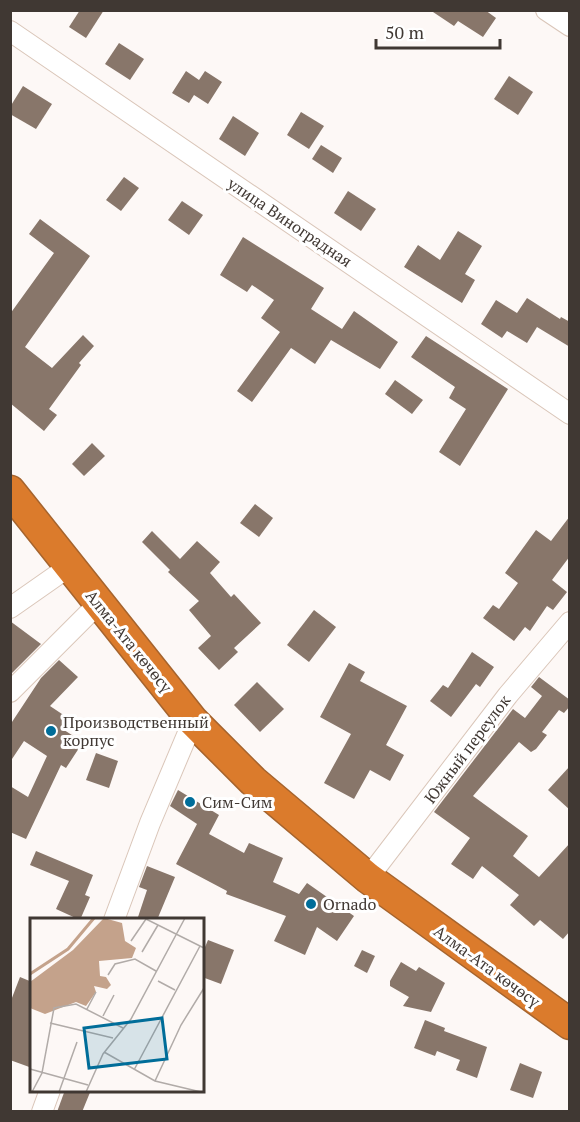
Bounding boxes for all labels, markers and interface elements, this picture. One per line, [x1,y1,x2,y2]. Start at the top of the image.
scale bar [376,12,500,50]
text: 50 m [385,20,425,44]
street label: улица Виноградная [223,172,357,272]
street label: Алма-Ата көчөсү [81,585,178,698]
street label: Южный переулок [419,690,515,808]
place label: Производственный корпус [63,711,209,751]
marker: Производственный корпус [44,724,58,738]
place label: Сим-Сим [202,791,273,813]
marker: Сим-Сим [183,795,197,809]
place label: Ornado [323,893,376,915]
marker: Ornado [304,897,318,911]
inset map [30,918,204,1092]
street label: Алма-Ата көчөсү [429,920,545,1012]

